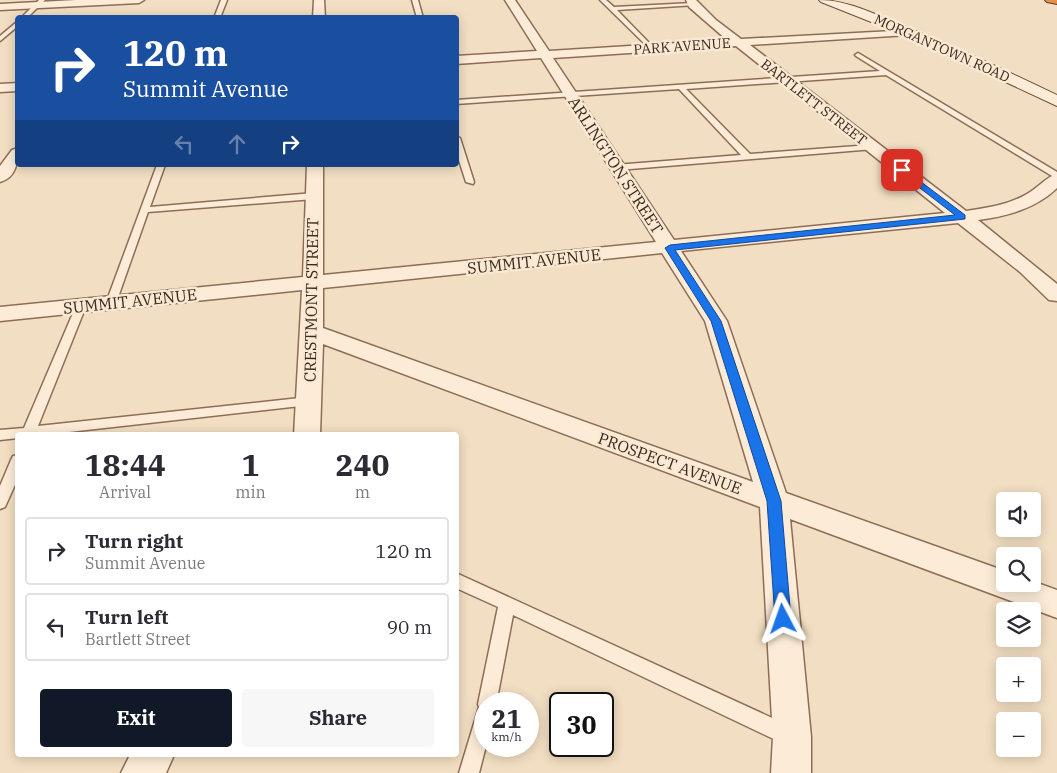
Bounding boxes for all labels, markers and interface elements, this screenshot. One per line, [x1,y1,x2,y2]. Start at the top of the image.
street label: MORGANTOWN ROAD [871,10,1013,86]
text: 120 m [123,30,228,76]
street label: PARK AVENUE [633,34,731,58]
icon: right [40,35,105,100]
street label: BARTLETT STREET [757,55,871,149]
text: Summit Avenue [123,74,289,103]
street label: ARLINGTON STREET [564,93,668,237]
icon: left [170,130,198,158]
icon: ahead [223,130,251,158]
icon: right [276,130,304,158]
pin [881,149,923,191]
icon: arrive [888,156,916,184]
street label: CRESTMONT STREET [300,218,322,382]
street label: SUMMIT AVENUE [466,244,602,278]
street label: SUMMIT AVENUE [62,284,198,318]
street label: PROSPECT AVENUE [595,428,745,498]
text: 18:44 [85,445,166,484]
text: 1 [242,445,260,484]
text: 240 [335,445,389,484]
text: Arrival [99,482,151,502]
text: min [235,482,266,502]
text: m [355,482,370,502]
map controls [996,492,1041,757]
button: sound [996,492,1041,537]
text: Turn right [85,529,183,553]
icon: right [42,537,70,565]
text: 120 m [375,539,432,563]
button: search [996,547,1041,592]
text: Summit Avenue [85,553,205,573]
position arrow [756,592,808,644]
button: layers [996,602,1041,647]
text: Turn left [85,605,168,629]
icon: left [42,613,70,641]
text: 90 m [387,615,432,639]
text: Bartlett Street [85,629,191,649]
button: + [996,657,1041,702]
button: Exit [40,689,232,747]
button: Share [242,689,434,747]
speed limit sign: 30 [549,692,614,757]
text: 21 [491,702,522,735]
button: − [996,712,1041,757]
text: km/h [491,729,522,744]

